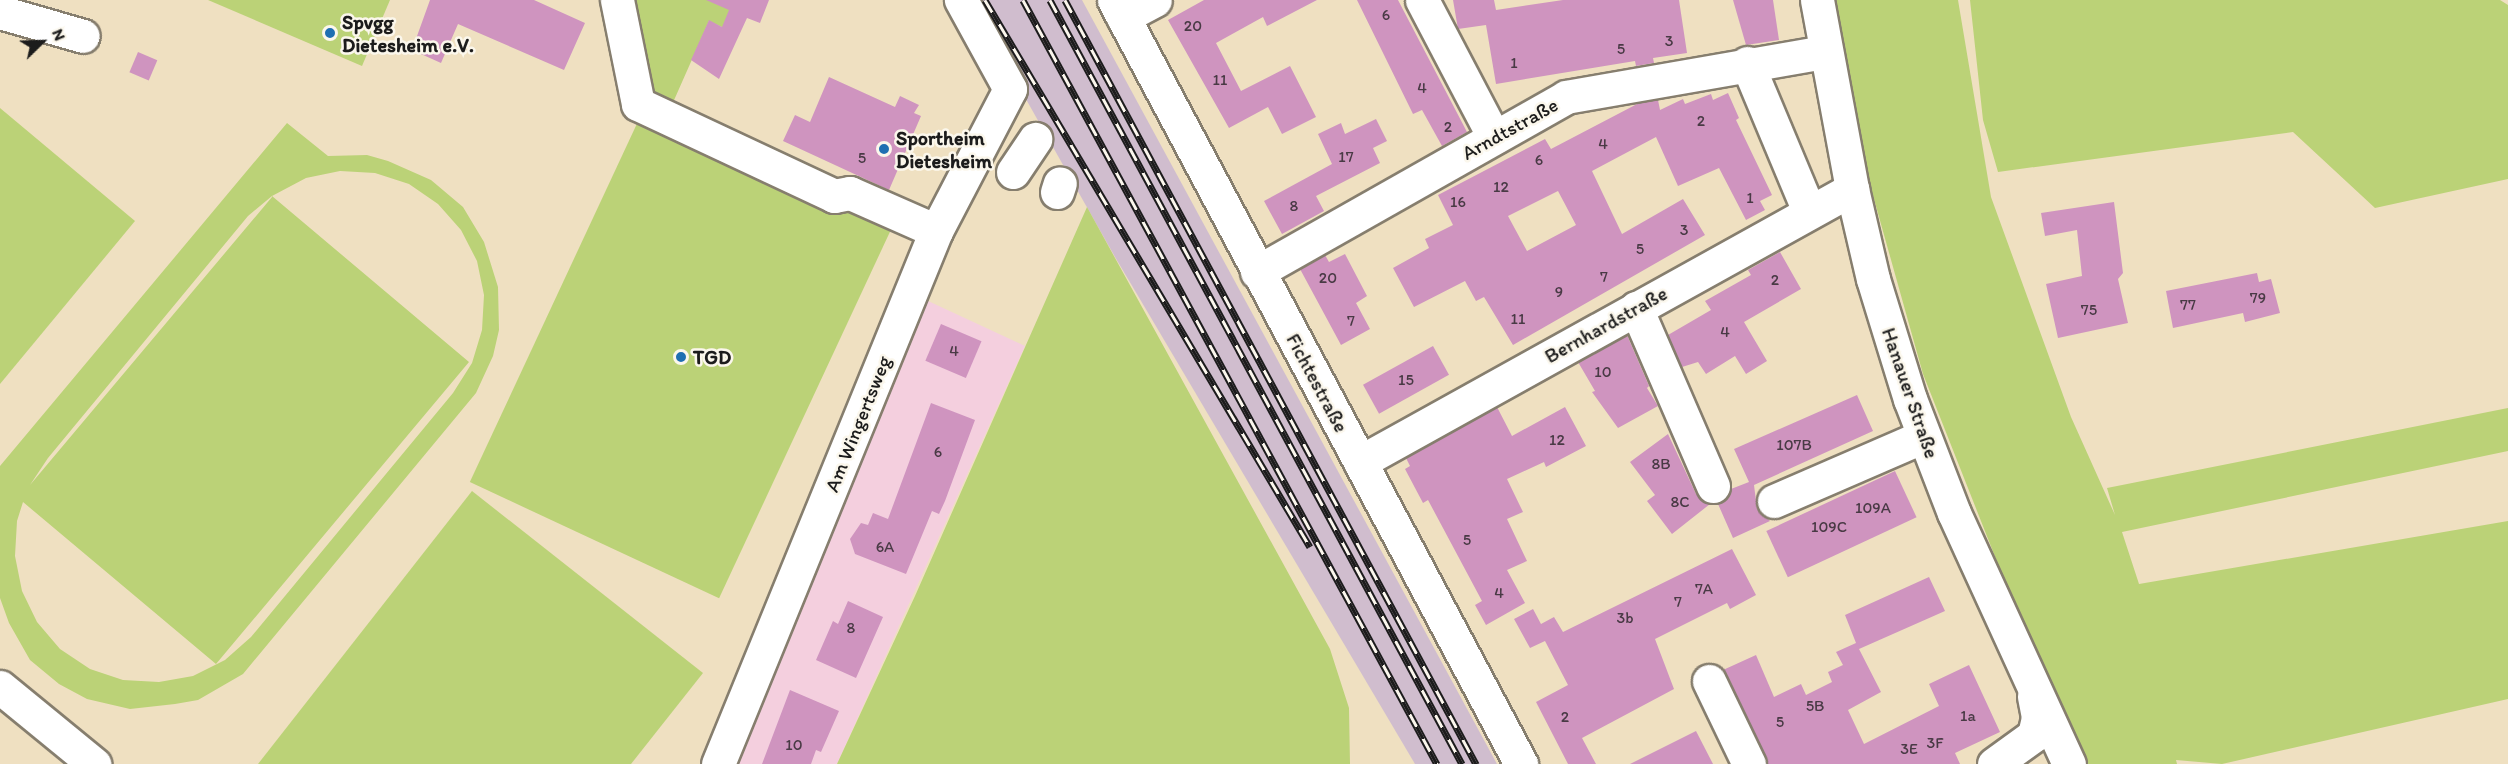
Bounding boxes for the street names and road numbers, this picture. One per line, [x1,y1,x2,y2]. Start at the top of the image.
street label: Arndtstraße [1458,93,1562,165]
street label: Bernhardstraße [1541,281,1671,369]
street label: Hanauer Straße [1876,325,1944,461]
street label: Fichtestraße [1281,329,1353,437]
street label: Am Wingertsweg [820,352,896,496]

